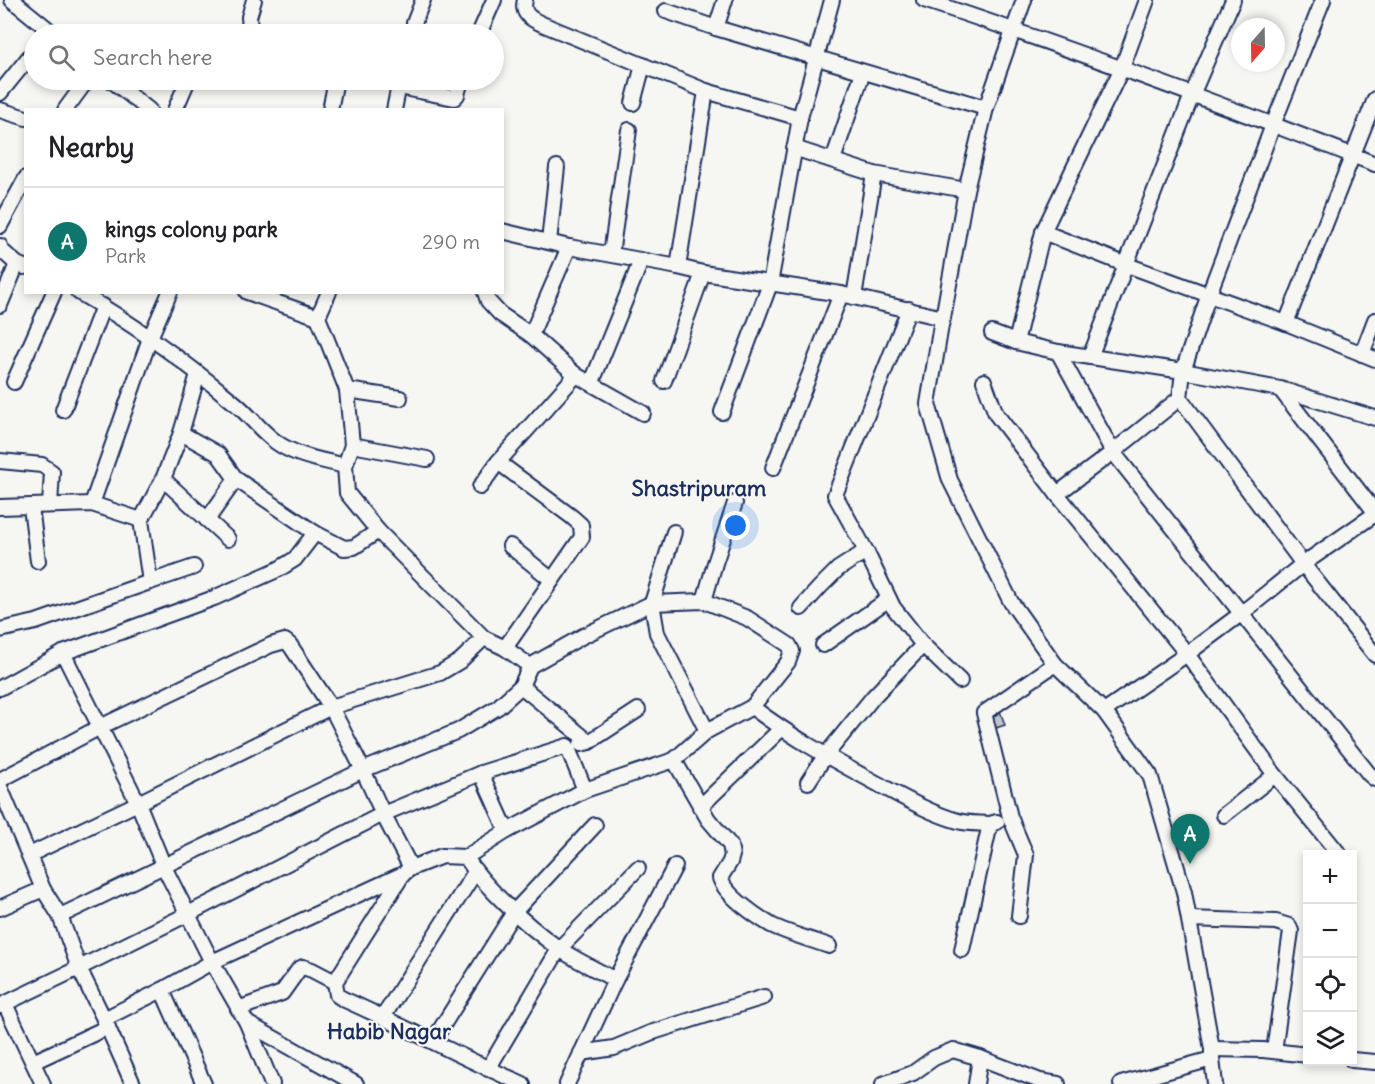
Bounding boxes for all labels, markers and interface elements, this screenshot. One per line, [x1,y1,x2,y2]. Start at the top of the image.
north arrow [1231,18,1285,72]
search box [24,24,504,90]
icon: search [45,41,78,74]
text: Search here [93,43,212,71]
text: Nearby [48,131,134,164]
text: kings colony park [105,215,278,243]
text: A [61,229,74,254]
text: 290 m [422,229,480,254]
text: Park [105,243,146,268]
district label: Shastripuram [632,474,766,502]
your location [721,511,750,540]
pin: A [1170,814,1210,864]
map controls [1303,850,1357,1066]
button: + [1303,850,1357,904]
button: − [1303,904,1357,958]
button: locate [1303,958,1357,1012]
button: layers [1303,1012,1357,1066]
district label: Habib Nagar [327,1017,452,1045]

